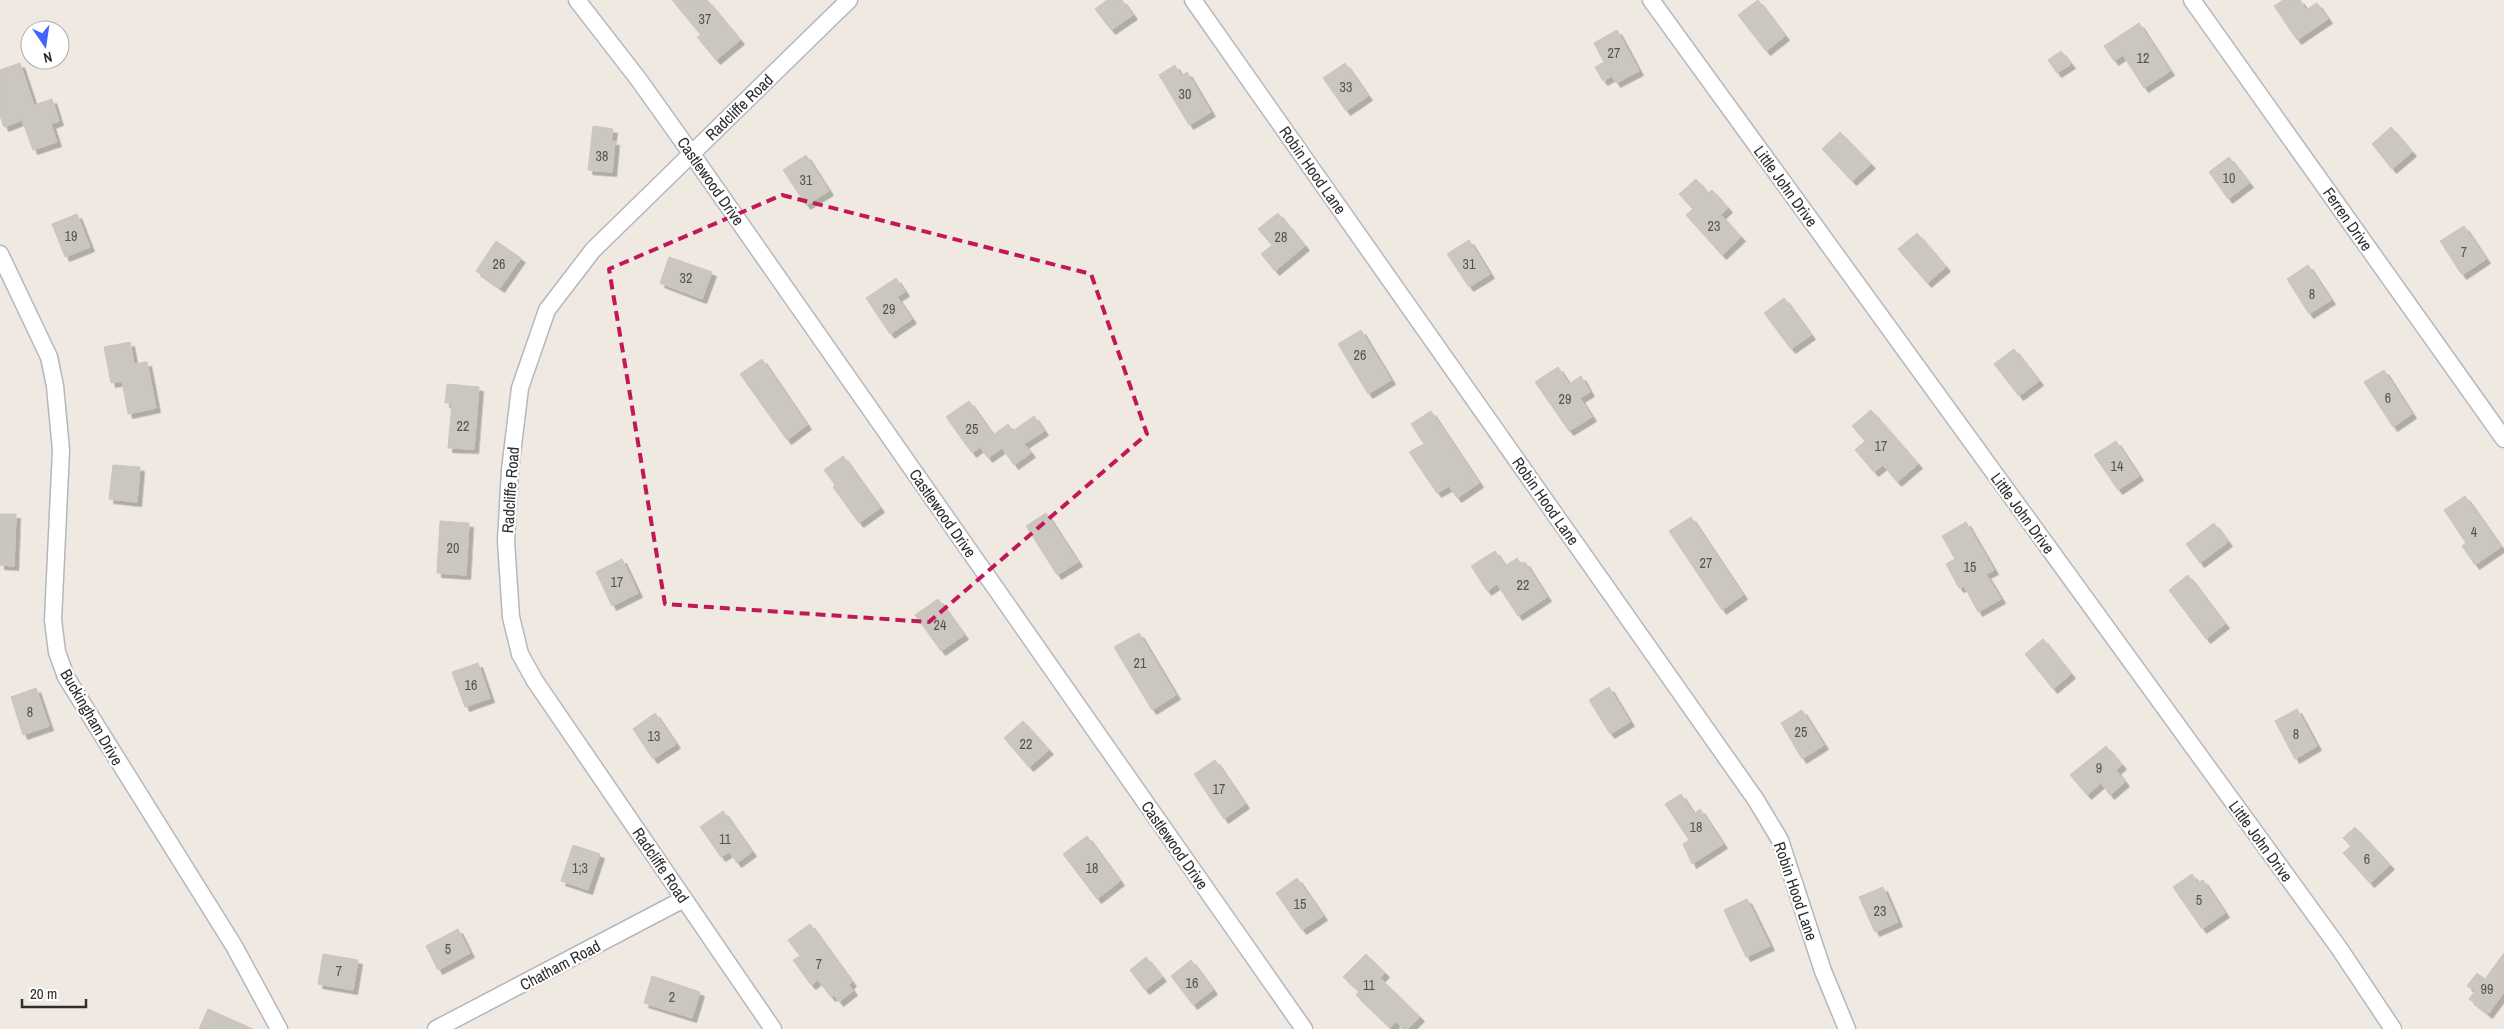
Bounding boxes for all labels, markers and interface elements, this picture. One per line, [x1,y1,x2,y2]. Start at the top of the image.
house number: 37 [699,10,711,28]
north arrow [20,20,70,70]
house number: 27 [1608,44,1620,62]
text: N [42,48,54,67]
house number: 12 [2137,49,2149,67]
street label: Radcliffe Road [700,69,778,145]
house number: 33 [1340,78,1352,96]
house number: 30 [1179,85,1191,103]
street label: Robin Hood Lane [1274,122,1352,218]
street label: Castlewood Drive [672,132,750,230]
street label: Little John Drive [1749,141,1823,231]
house number: 38 [596,147,608,165]
house number: 10 [2223,169,2235,187]
house number: 31 [800,171,813,189]
street label: Ferren Drive [2318,183,2378,255]
house number: 23 [1708,217,1720,235]
house number: 19 [65,227,77,245]
house number: 28 [1275,228,1287,246]
house number: 7 [2461,243,2467,261]
house number: 26 [493,255,505,273]
house number: 31 [1463,255,1476,273]
house number: 32 [680,269,692,287]
house number: 8 [2309,285,2315,303]
house number: 29 [883,300,895,318]
house number: 26 [1354,346,1366,364]
house number: 6 [2385,389,2391,407]
house number: 29 [1559,390,1571,408]
house number: 22 [457,417,469,435]
house number: 25 [966,420,978,438]
house number: 17 [1875,437,1887,455]
street label: Radcliffe Road [496,446,524,534]
street label: Robin Hood Lane [1507,453,1585,549]
house number: 14 [2111,457,2124,475]
street label: Castlewood Drive [904,464,982,562]
street label: Little John Drive [1986,468,2060,558]
house number: 4 [2471,523,2478,541]
house number: 20 [447,539,459,557]
house number: 27 [1700,554,1712,572]
house number: 15 [1964,558,1976,576]
house number: 17 [611,573,623,591]
house number: 22 [1517,576,1529,594]
house number: 24 [934,616,947,634]
house number: 21 [1134,654,1147,672]
street label: Buckingham Drive [55,665,129,769]
house number: 16 [465,676,477,694]
house number: 8 [27,703,33,721]
house number: 25 [1795,723,1807,741]
house number: 8 [2293,725,2299,743]
house number: 13 [648,727,660,745]
house number: 22 [1020,735,1032,753]
house number: 9 [2096,759,2102,777]
house number: 17 [1213,780,1225,798]
street label: Castlewood Drive [1136,796,1214,894]
street label: Little John Drive [2224,796,2298,886]
house number: 18 [1690,818,1702,836]
street label: Radcliffe Road [628,823,694,907]
house number: 11 [719,830,732,848]
street label: Robin Hood Lane [1769,839,1823,943]
house number: 6 [2364,850,2370,868]
house number: 1;3 [572,859,588,877]
house number: 18 [1086,859,1098,877]
house number: 5 [2196,891,2202,909]
house number: 15 [1294,895,1306,913]
house number: 23 [1874,902,1886,920]
street label: Chatham Road [516,935,604,995]
house number: 5 [445,940,451,958]
house number: 7 [816,955,822,973]
house number: 7 [336,962,342,980]
house number: 16 [1186,974,1198,992]
scale bar [22,976,86,1008]
house number: 11 [1363,976,1376,994]
house number: 99 [2481,980,2493,998]
text: 20 m [30,983,57,1004]
house number: 2 [669,988,675,1006]

